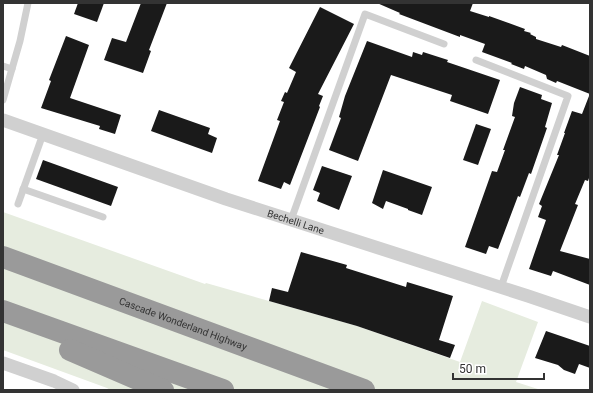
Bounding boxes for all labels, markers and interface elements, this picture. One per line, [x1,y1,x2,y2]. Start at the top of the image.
street label: Bechelli Lane [266,207,326,236]
street label: Cascade Wonderland Highway [118,295,249,352]
scale bar [453,355,544,381]
text: 50 m [459,362,486,376]

